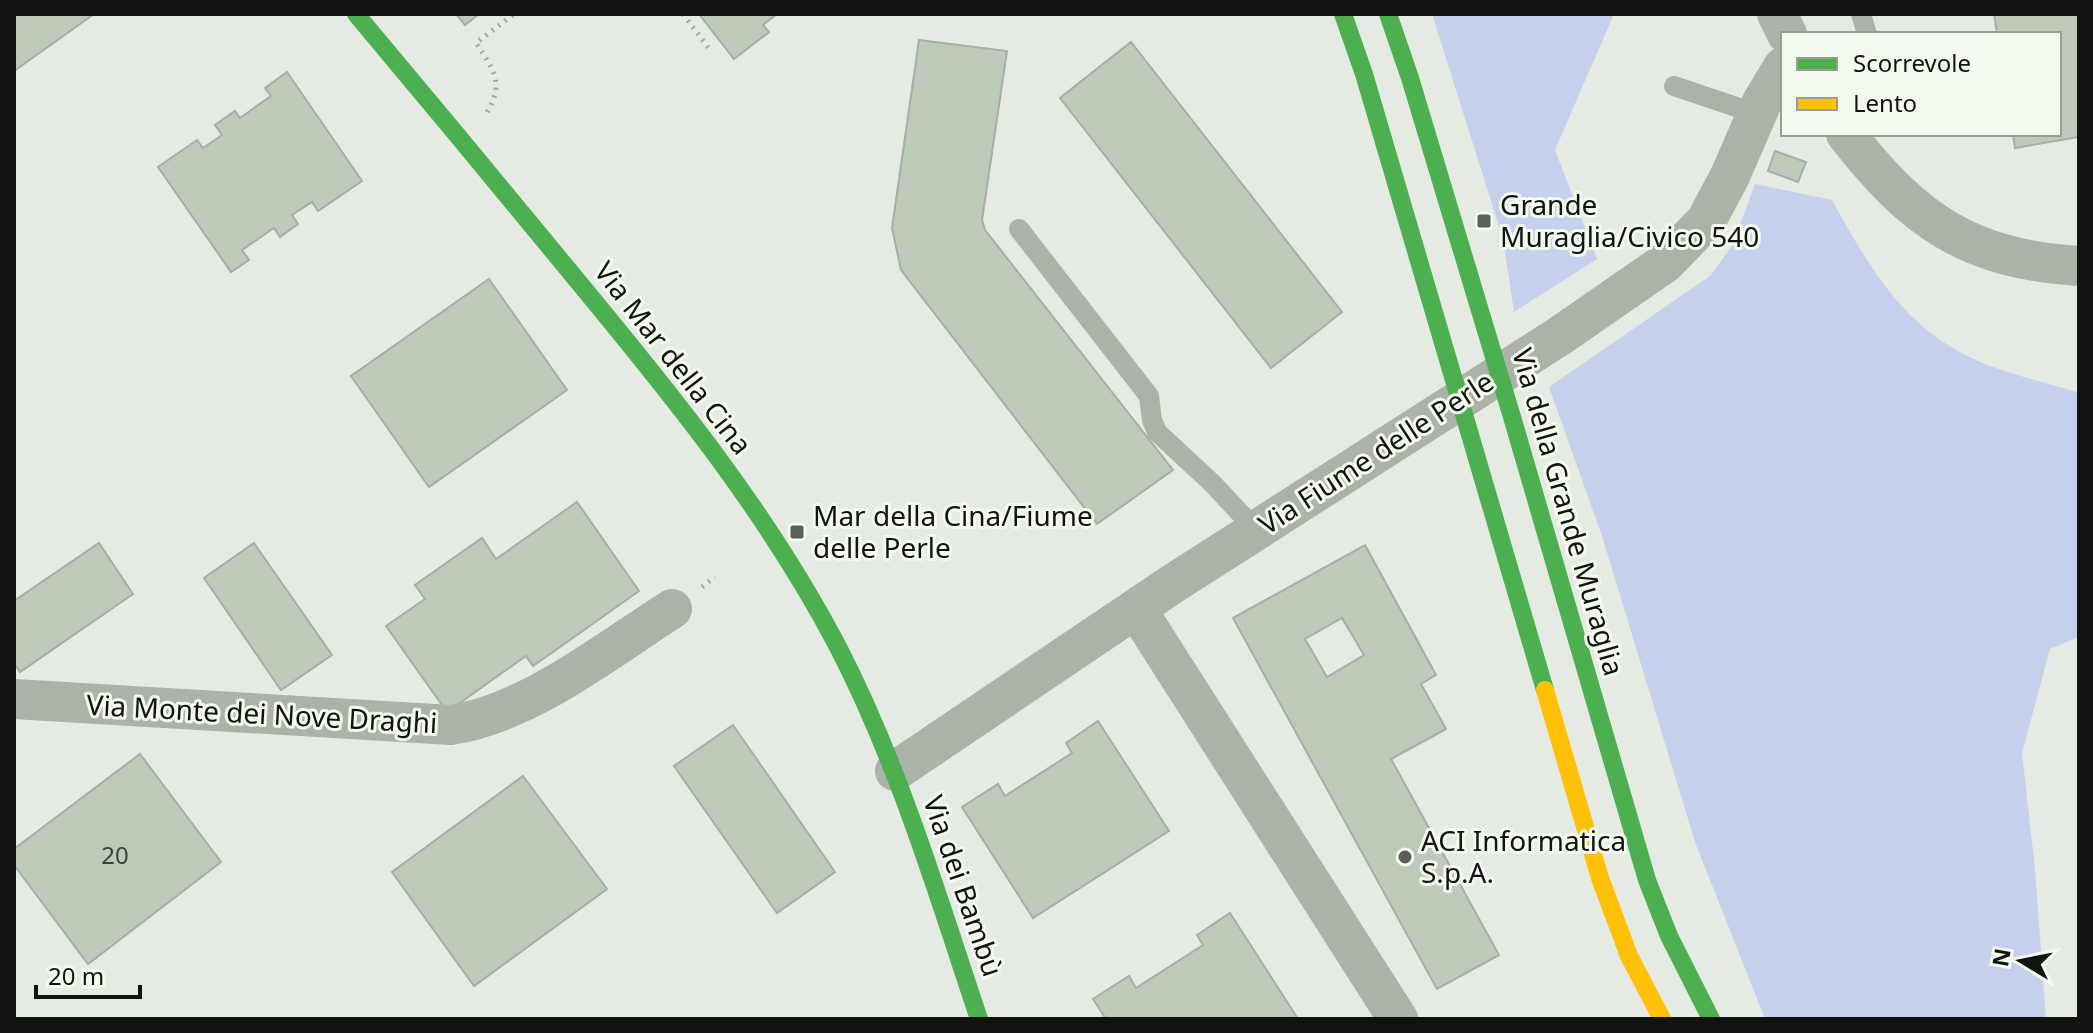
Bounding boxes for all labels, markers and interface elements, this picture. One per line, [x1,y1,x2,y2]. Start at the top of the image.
legend [1781,32,2061,136]
text: Scorrevole [1853,46,1971,79]
text: Lento [1853,86,1917,119]
place label: Grande Muraglia/Civico 540 [1500,185,1759,255]
marker: Grande Muraglia/Civico 540 [1475,212,1493,230]
street label: Via Mar della Cina [586,253,761,462]
street label: Via della Grande Muraglia [1504,344,1634,680]
street label: Via Fiume delle Perle [1251,362,1500,542]
place label: Mar della Cina/Fiume delle Perle [813,496,1093,566]
marker: Mar della Cina/Fiume delle Perle [788,523,806,541]
street label: Via Monte dei Nove Draghi [86,685,438,741]
street label: Via dei Bambù [915,790,1013,981]
place label: ACI Informatica S.p.A. [1421,821,1626,891]
house number: 20 [101,838,129,871]
marker: ACI Informatica S.p.A. [1396,848,1414,866]
north arrow [1981,921,2061,1001]
text: N [1984,946,2017,969]
scale bar [36,949,140,999]
text: 20 m [48,959,104,992]

